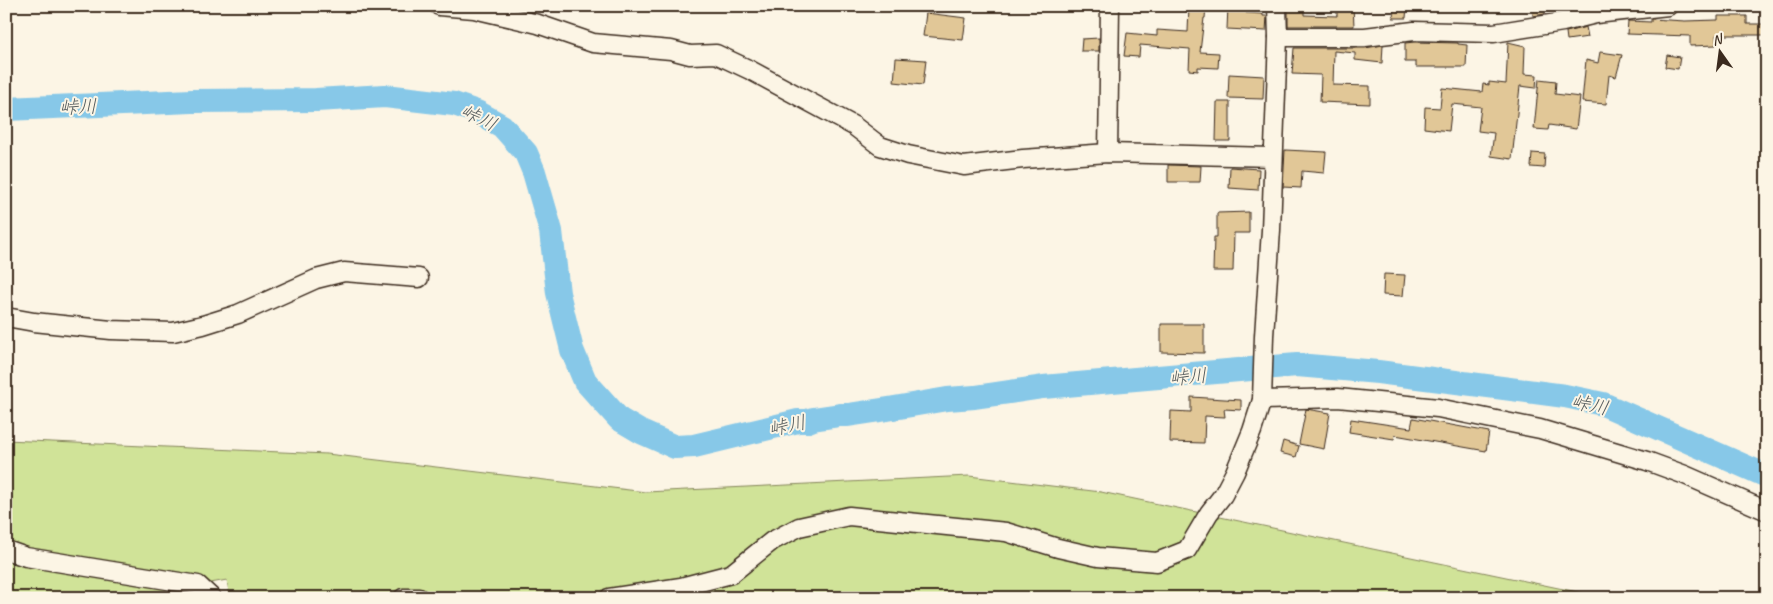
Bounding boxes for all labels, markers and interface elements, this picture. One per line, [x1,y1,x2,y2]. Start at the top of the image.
north arrow [1696,28,1746,78]
text: N [1711,30,1725,49]
water label: 峠川 [59,94,97,120]
water label: 峠川 [456,99,501,137]
water label: 峠川 [1168,363,1208,391]
water label: 峠川 [1569,389,1611,421]
water label: 峠川 [766,410,808,442]

